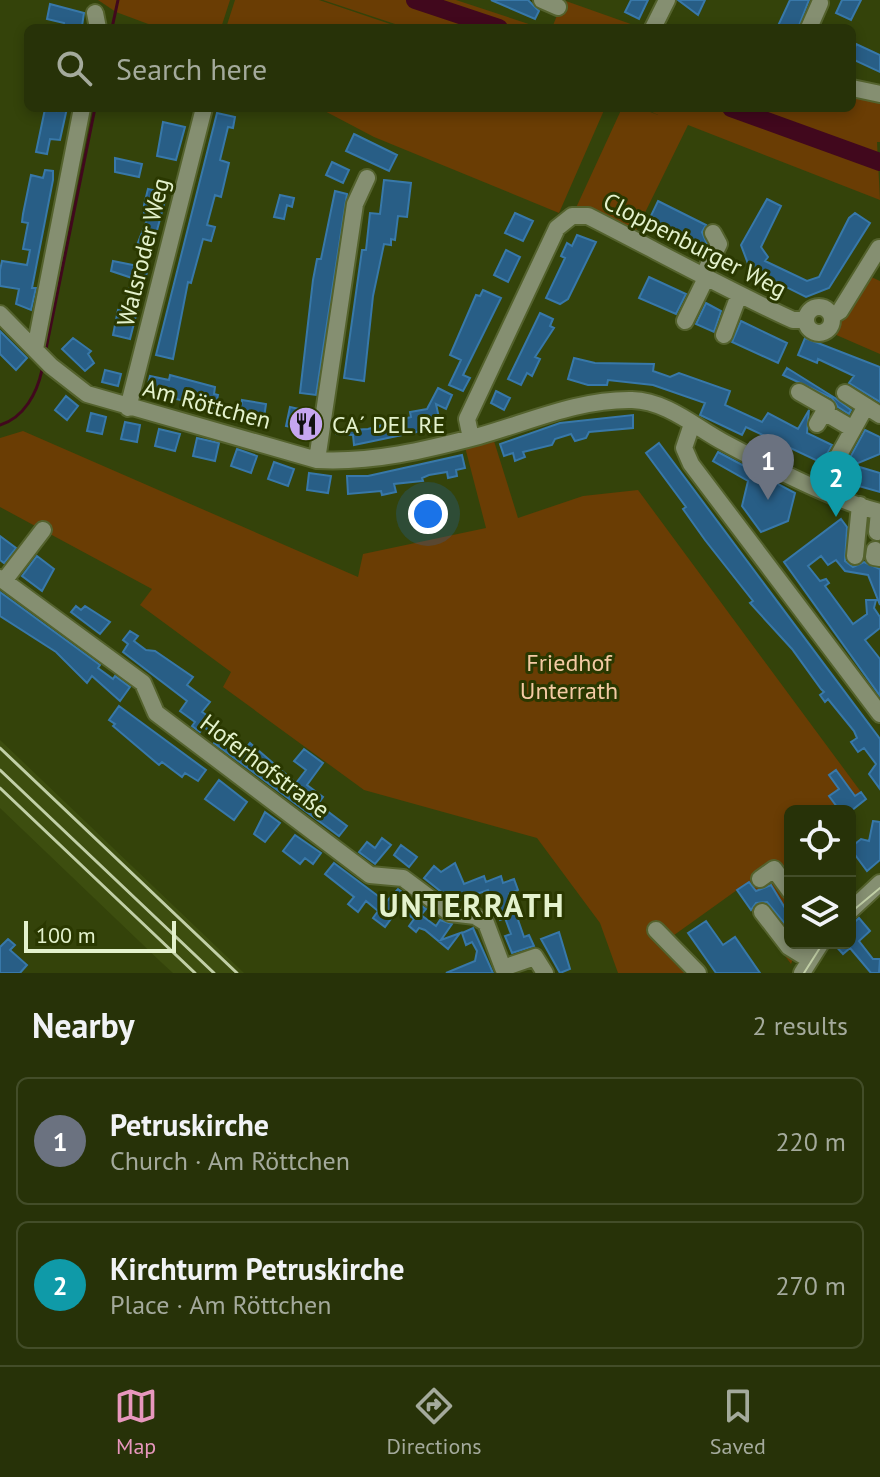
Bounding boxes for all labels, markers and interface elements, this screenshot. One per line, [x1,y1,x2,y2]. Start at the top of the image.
search box [24,24,856,112]
icon: search [52,46,96,90]
text: Search here [116,49,267,88]
street label: Walsroder Weg [110,175,176,329]
street label: Cloppenburger Weg [598,185,792,305]
street label: Am Röttchen [140,372,274,436]
restaurant icon: CA´ DEL RE [287,405,325,443]
place label: CA´ DEL RE [332,409,445,440]
pin: 1 [742,434,794,500]
pin: 2 [810,451,862,517]
your location [408,494,448,534]
park label: Friedhof Unterrath [520,647,618,706]
street label: Hoferhofstraße [194,707,336,825]
map controls [784,805,856,949]
button: locate [784,805,856,877]
button: layers [784,877,856,949]
district label: UNTERRATH [378,884,566,926]
scale bar [24,917,176,953]
text: 100 m [36,921,96,949]
text: Nearby [32,1003,134,1047]
text: 2 results [753,1009,848,1042]
text: Petruskirche [110,1105,269,1144]
text: 1 [53,1125,67,1158]
text: 220 m [775,1125,846,1158]
text: Church · Am Röttchen [110,1144,350,1177]
text: Kirchturm Petruskirche [110,1249,404,1288]
text: 2 [53,1269,67,1302]
text: 270 m [775,1269,846,1302]
text: Place · Am Röttchen [110,1288,332,1321]
tab: Map [114,1384,158,1460]
tab: Directions [386,1384,482,1460]
tab: Saved [710,1384,766,1460]

